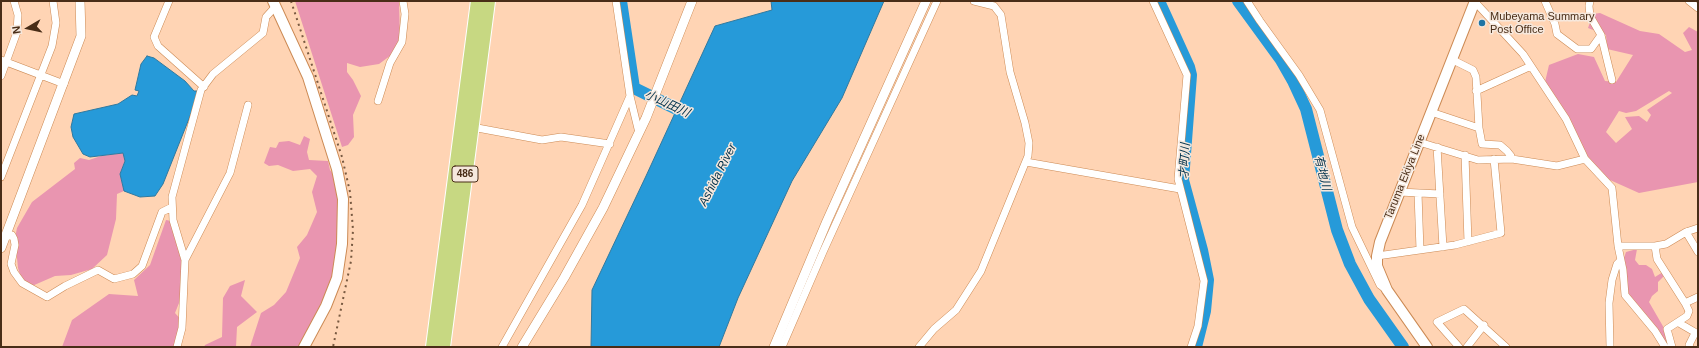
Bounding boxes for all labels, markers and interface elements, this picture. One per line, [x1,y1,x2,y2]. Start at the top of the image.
north arrow [8,8,48,48]
place label: Mubeyama Summary Post Office [1490,10,1595,36]
marker: Mubeyama Summary Post Office [1477,18,1487,28]
text: N [10,25,23,35]
water label: 小山田川 [642,87,692,121]
street label: Taruma Ekiya Line [1382,133,1428,221]
water label: Ashida River [696,141,740,209]
water label: 才町川 [1177,143,1193,179]
water label: 有地川 [1311,154,1333,192]
road number: 486 [452,166,478,182]

